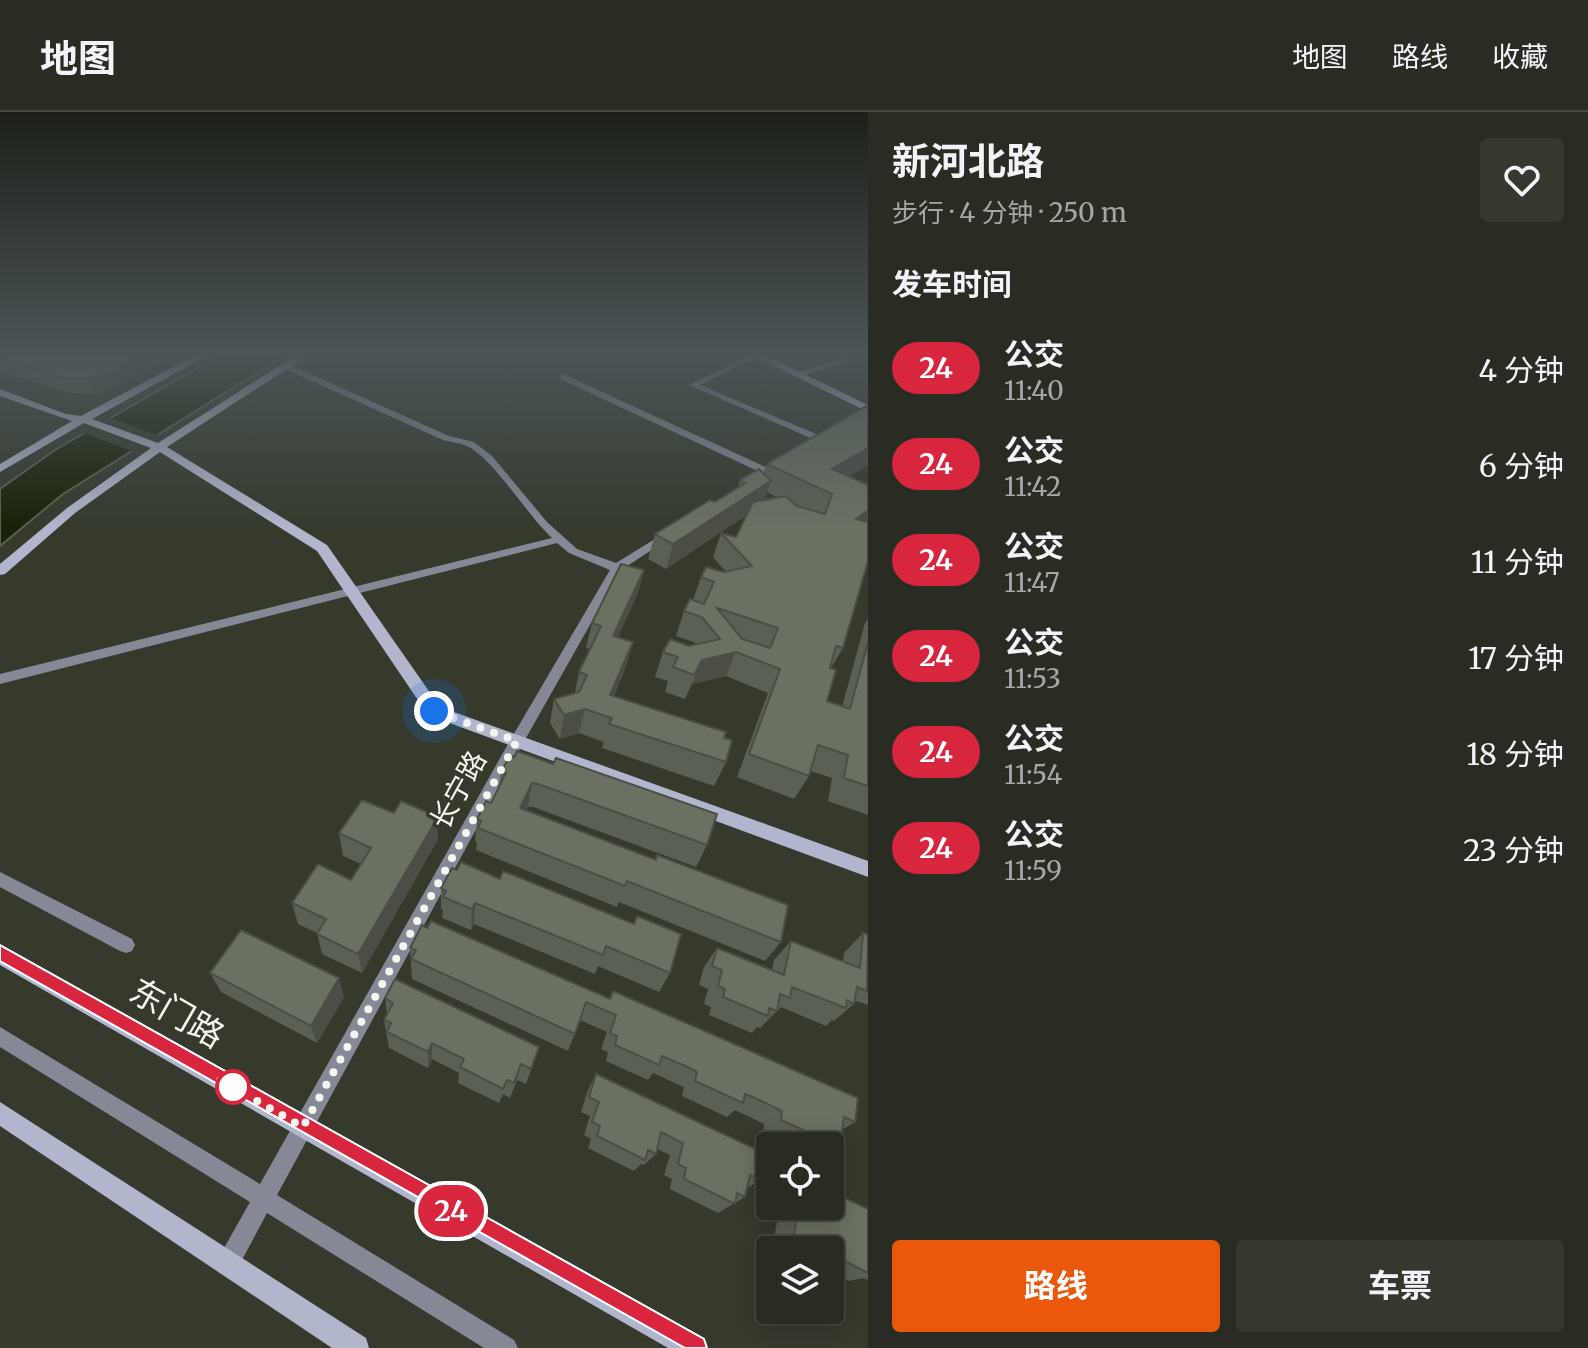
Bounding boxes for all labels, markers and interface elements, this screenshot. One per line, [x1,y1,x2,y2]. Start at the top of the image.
text: 地图 [40,35,116,82]
text: 地图 [1292,39,1348,75]
text: 路线 [1392,39,1448,75]
text: 收藏 [1492,39,1548,75]
text: 新河北路 [892,138,1044,185]
button: heart [1480,138,1564,222]
text: 步行 · 4 分钟 · 250 m [892,196,1127,229]
text: 发车时间 [892,265,1012,303]
text: 公交 [1004,335,1064,373]
text: 24 [919,350,953,386]
text: 4 分钟 [1478,351,1564,389]
text: 11:40 [1004,374,1064,407]
text: 公交 [1004,431,1064,469]
text: 24 [919,446,953,482]
text: 6 分钟 [1479,447,1564,485]
text: 11:42 [1004,470,1061,503]
text: 公交 [1004,527,1064,565]
text: 24 [919,542,953,578]
text: 11 分钟 [1471,543,1564,581]
text: 11:47 [1004,566,1059,599]
text: 公交 [1004,623,1064,661]
text: 24 [919,638,953,674]
text: 17 分钟 [1468,639,1564,677]
text: 11:53 [1004,662,1061,695]
your location [414,691,454,731]
text: 公交 [1004,719,1064,757]
text: 24 [919,734,953,770]
text: 18 分钟 [1466,735,1564,773]
street label: 长宁路 [422,745,494,835]
text: 11:54 [1004,758,1063,791]
text: 公交 [1004,815,1064,853]
text: 24 [919,830,953,866]
text: 23 分钟 [1463,831,1564,869]
text: 11:59 [1004,854,1062,887]
street label: 东门路 [122,969,232,1057]
unlabelled marker [216,1070,250,1104]
map controls [756,1132,844,1324]
button: locate [756,1132,844,1220]
line badge: 24 [415,1185,487,1237]
text: 24 [434,1193,468,1229]
button: layers [756,1236,844,1324]
button: 路线 [892,1240,1220,1332]
button: 车票 [1236,1240,1564,1332]

